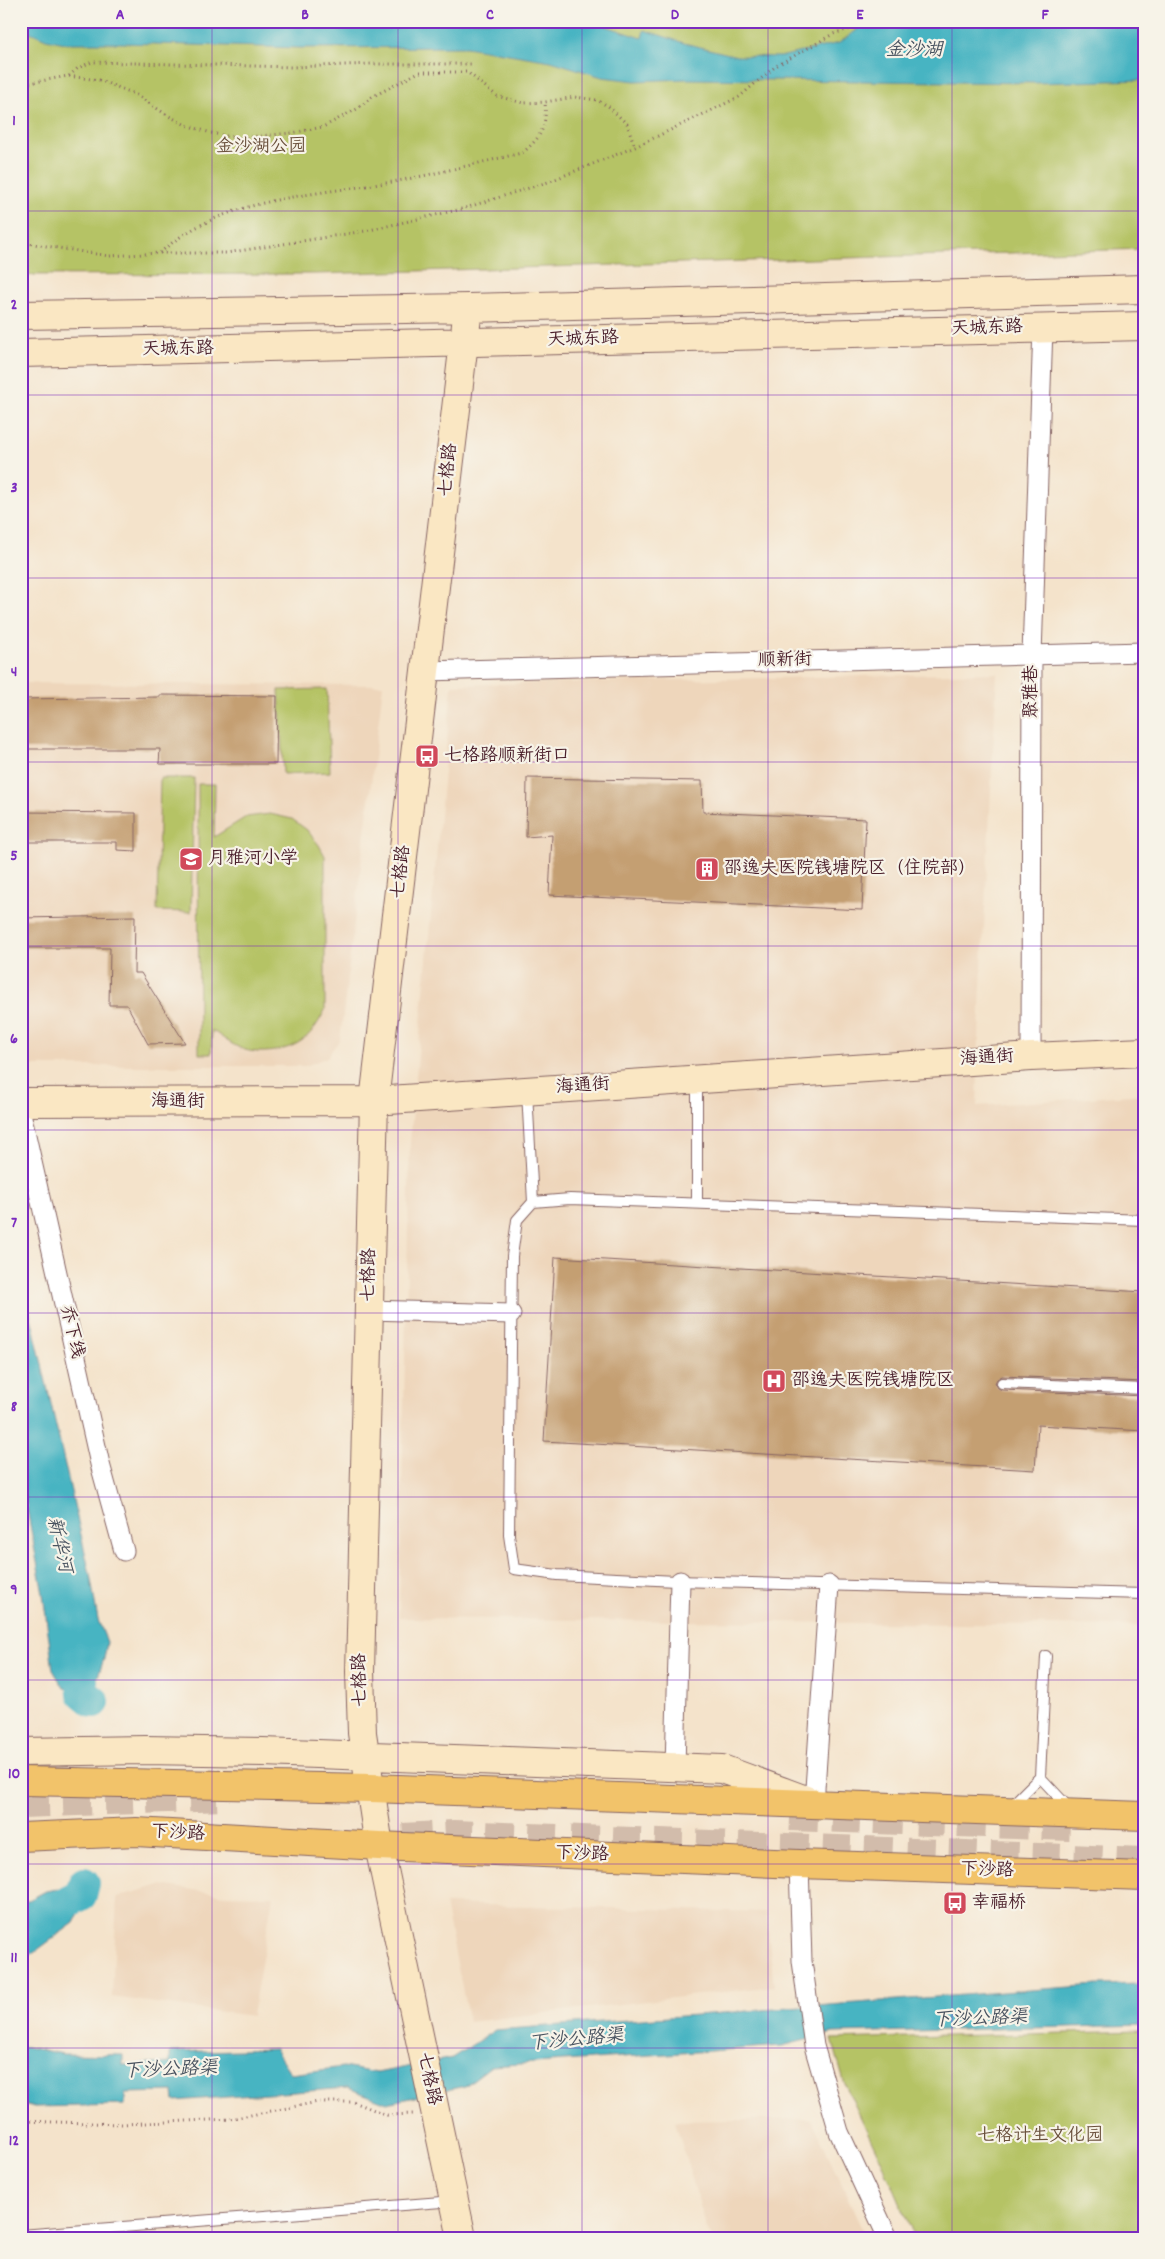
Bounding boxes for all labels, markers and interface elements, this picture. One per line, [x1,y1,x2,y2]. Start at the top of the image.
text: A [116,4,125,27]
text: B [301,4,309,27]
text: C [486,4,494,27]
text: D [671,4,680,27]
text: E [856,4,864,27]
text: F [1041,4,1049,27]
water label: 金沙湖 [885,38,944,65]
text: 1 [12,110,16,133]
park label: 金沙湖公园 [216,135,306,160]
text: 2 [11,294,18,317]
street label: 天城东路 [951,315,1023,343]
street label: 天城东路 [547,326,619,354]
street label: 天城东路 [142,337,214,363]
street label: 七格路 [434,442,464,498]
text: 3 [10,477,18,500]
street label: 顺新街 [758,648,812,674]
text: 4 [11,661,17,684]
street label: 聚雅巷 [1020,665,1045,719]
bus stop icon: 七格路顺新街口 [414,743,440,769]
place label: 七格路顺新街口 [444,744,570,769]
street label: 七格路 [386,844,418,900]
text: 5 [10,845,18,868]
school or university icon: 月雅河小学 [178,846,204,872]
place label: 月雅河小学 [208,847,298,872]
building icon: 邵逸夫医院钱塘院区（住院部） [694,856,720,882]
place label: 邵逸夫医院钱塘院区（住院部） [724,857,976,882]
text: 6 [10,1028,18,1051]
street label: 海通街 [959,1045,1015,1073]
street label: 海通街 [555,1073,611,1101]
street label: 海通街 [151,1090,205,1115]
text: 7 [11,1212,17,1235]
street label: 七格路 [357,1248,383,1302]
street label: 乔下线 [53,1303,89,1361]
hospital icon: 邵逸夫医院钱塘院区 [761,1368,787,1394]
place label: 邵逸夫医院钱塘院区 [792,1369,954,1394]
text: 8 [11,1396,18,1419]
water label: 新华河 [38,1514,78,1579]
text: 9 [10,1579,18,1602]
street label: 七格路 [348,1653,374,1707]
text: 10 [8,1763,20,1786]
street label: 下沙路 [150,1820,206,1848]
street label: 下沙路 [555,1842,609,1868]
street label: 下沙路 [960,1858,1014,1884]
bus stop icon: 幸福桥 [942,1890,968,1916]
place label: 幸福桥 [972,1891,1026,1916]
text: 11 [10,1947,18,1970]
water label: 下沙公路渠 [932,2005,1030,2035]
water label: 下沙公路渠 [527,2023,626,2059]
street label: 七格路 [410,2050,446,2108]
water label: 下沙公路渠 [122,2056,220,2086]
park label: 七格计生文化园 [977,2124,1103,2149]
text: 12 [9,2130,19,2153]

